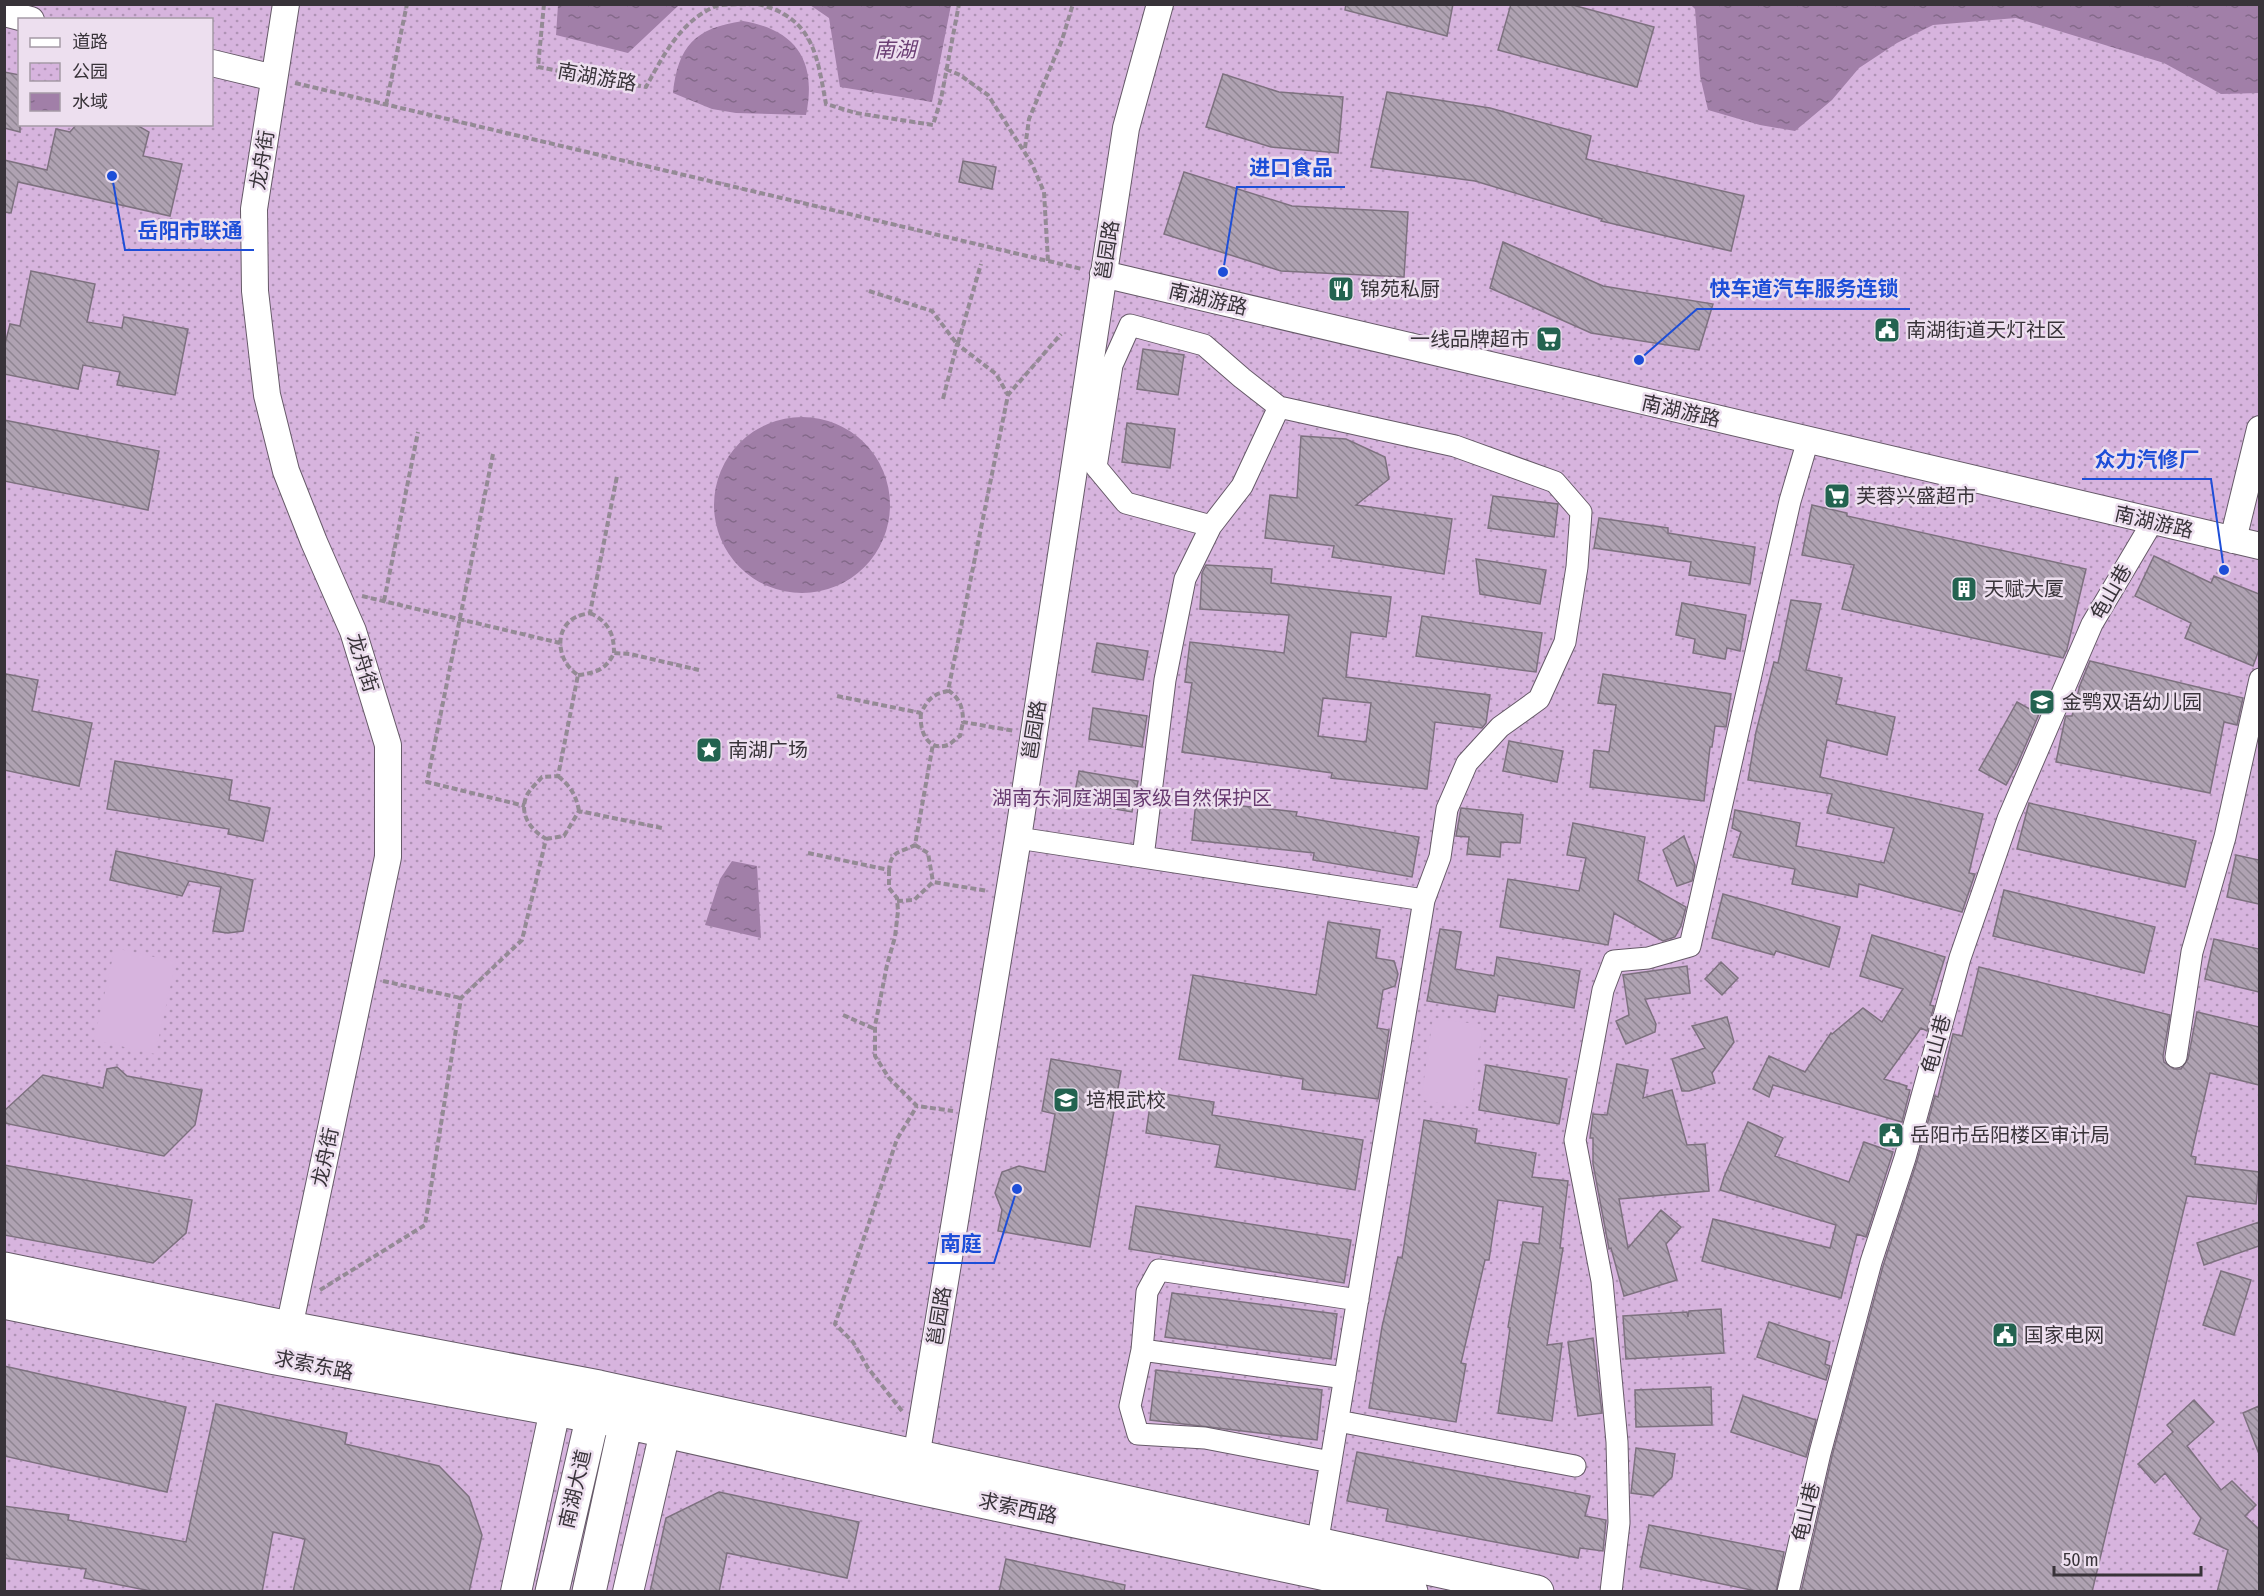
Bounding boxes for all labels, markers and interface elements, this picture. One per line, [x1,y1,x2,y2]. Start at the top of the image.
legend [18,18,213,126]
text: 道路 [72,31,108,53]
water label: 南湖 [874,37,919,63]
street label: 南湖游路 [556,58,638,96]
text: 公园 [72,61,108,83]
text: 水域 [72,91,108,113]
street label: 龙舟街 [245,128,279,192]
callout: 进口食品 [1237,148,1345,187]
text: 进口食品 [1249,155,1333,181]
callout: 岳阳市联通 [125,211,254,250]
text: 岳阳市联通 [138,218,243,244]
street label: 邕园路 [1090,218,1124,282]
callout: 快车道汽车服务连锁 [1697,270,1910,309]
restaurant icon: 锦苑私厨 [1326,274,1356,304]
text: 快车道汽车服务连锁 [1710,276,1899,302]
place label: 锦苑私厨 [1360,277,1440,301]
street label: 南湖游路 [1166,278,1250,320]
public building icon: 南湖街道天灯社区 [1872,315,1902,345]
place label: 南湖街道天灯社区 [1906,318,2066,342]
supermarket icon: 一线品牌超市 [1534,324,1564,354]
place label: 一线品牌超市 [1410,327,1530,351]
street label: 南湖游路 [1639,390,1723,432]
callout: 众力汽修厂 [2082,440,2211,479]
text: 众力汽修厂 [2095,447,2200,473]
supermarket icon: 芙蓉兴盛超市 [1822,481,1852,511]
place label: 芙蓉兴盛超市 [1856,484,1976,508]
street label: 南湖游路 [2112,501,2196,543]
street label: 龟山巷 [2086,560,2136,624]
building icon: 天赋大厦 [1949,574,1979,604]
place label: 天赋大厦 [1984,577,2064,601]
street label: 龙舟街 [343,631,383,695]
school or university icon: 金鹗双语幼儿园 [2027,687,2057,717]
place label: 金鹗双语幼儿园 [2062,690,2202,714]
street label: 邕园路 [1017,698,1051,762]
place icon: 南湖广场 [694,735,724,765]
place label: 南湖广场 [728,738,808,762]
park label: 湖南东洞庭湖国家级自然保护区 [992,786,1272,810]
street label: 龟山巷 [1917,1012,1955,1076]
school or university icon: 培根武校 [1051,1085,1081,1115]
place label: 培根武校 [1086,1088,1166,1112]
public building icon: 岳阳市岳阳楼区审计局 [1876,1120,1906,1150]
place label: 岳阳市岳阳楼区审计局 [1910,1123,2110,1147]
street label: 龙舟街 [307,1125,343,1189]
callout: 南庭 [928,1224,994,1263]
text: 南庭 [940,1231,982,1257]
street label: 邕园路 [922,1284,956,1348]
public building icon: 国家电网 [1990,1320,2020,1350]
place label: 国家电网 [2024,1323,2104,1347]
street label: 求索东路 [272,1346,356,1384]
street label: 南湖大道 [554,1447,596,1531]
street label: 龟山巷 [1788,1480,1824,1544]
street label: 求索西路 [976,1488,1060,1528]
scale bar [2054,1539,2201,1577]
text: 50 m [2063,1549,2099,1571]

